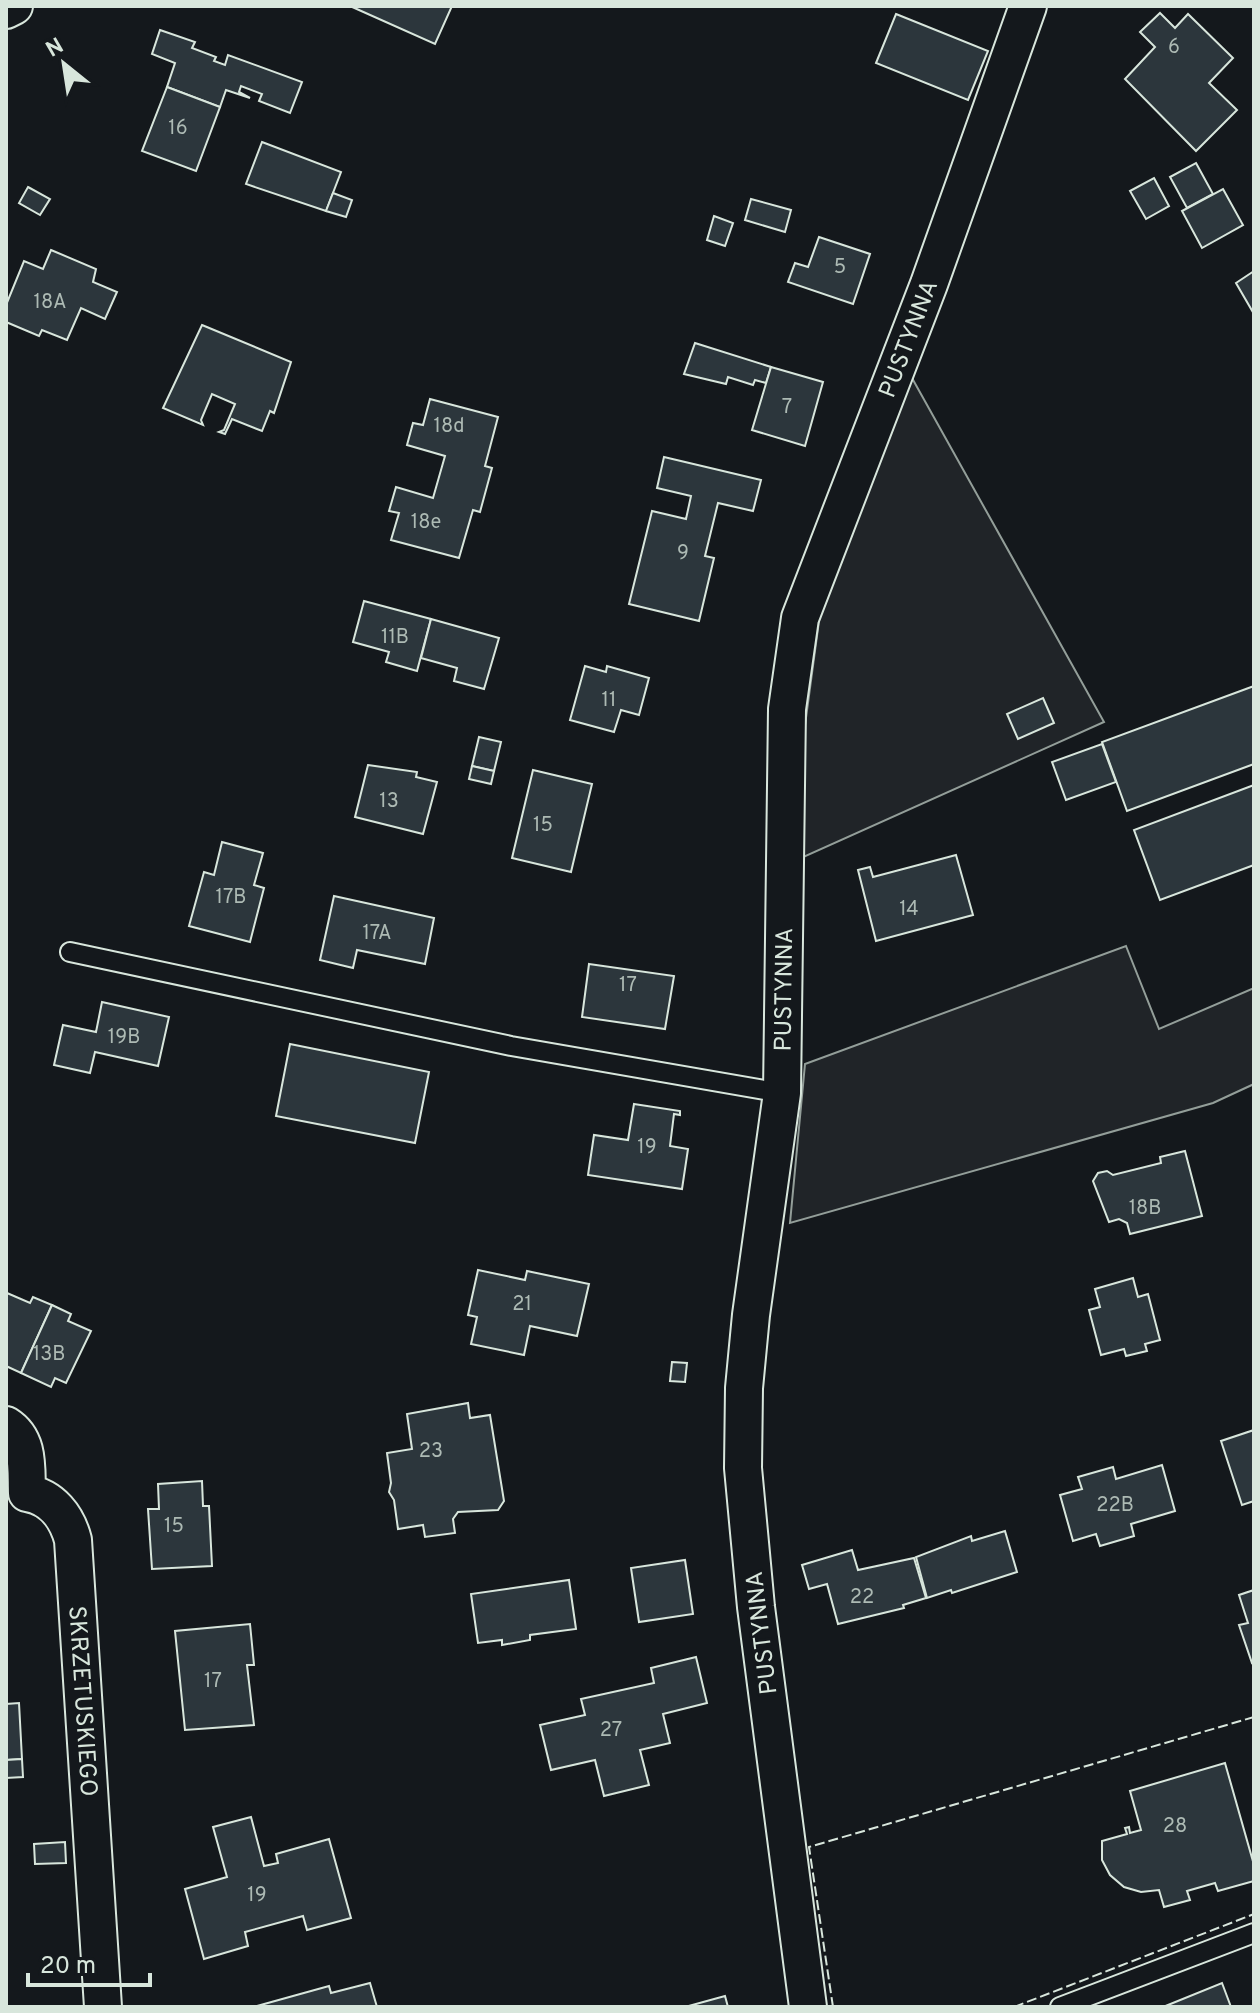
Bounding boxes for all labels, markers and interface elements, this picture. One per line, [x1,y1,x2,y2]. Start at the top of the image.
north arrow [24,24,104,104]
text: N [42,33,69,64]
house number: 6 [1168,35,1180,61]
house number: 16 [168,116,188,142]
house number: 5 [834,255,846,281]
street label: PUSTYNNA [874,276,946,402]
house number: 18A [33,290,67,316]
house number: 7 [782,395,792,421]
house number: 18d [433,414,465,440]
house number: 18e [411,510,441,536]
house number: 9 [677,541,689,567]
house number: 11B [381,625,409,651]
house number: 11 [602,688,616,714]
house number: 13 [379,789,399,815]
house number: 15 [533,813,553,839]
house number: 17B [216,885,246,911]
house number: 14 [899,897,919,923]
house number: 17A [362,921,392,947]
street label: PUSTYNNA [770,927,801,1052]
house number: 17 [619,973,637,999]
house number: 19B [108,1025,140,1051]
house number: 19 [637,1135,657,1161]
house number: 18B [1129,1196,1161,1222]
house number: 21 [512,1292,532,1318]
house number: 13B [33,1342,65,1368]
house number: 23 [419,1439,443,1465]
house number: 22B [1096,1493,1134,1519]
house number: 15 [164,1514,184,1540]
street label: PUSTYNNA [741,1570,785,1696]
house number: 22 [850,1585,874,1611]
street label: SKRZETUSKIEGO [60,1605,102,1798]
house number: 17 [204,1669,222,1695]
house number: 27 [600,1718,622,1744]
house number: 28 [1163,1814,1187,1840]
house number: 19 [247,1883,267,1909]
scale bar [28,1937,150,1987]
text: 20 m [40,1952,96,1982]

